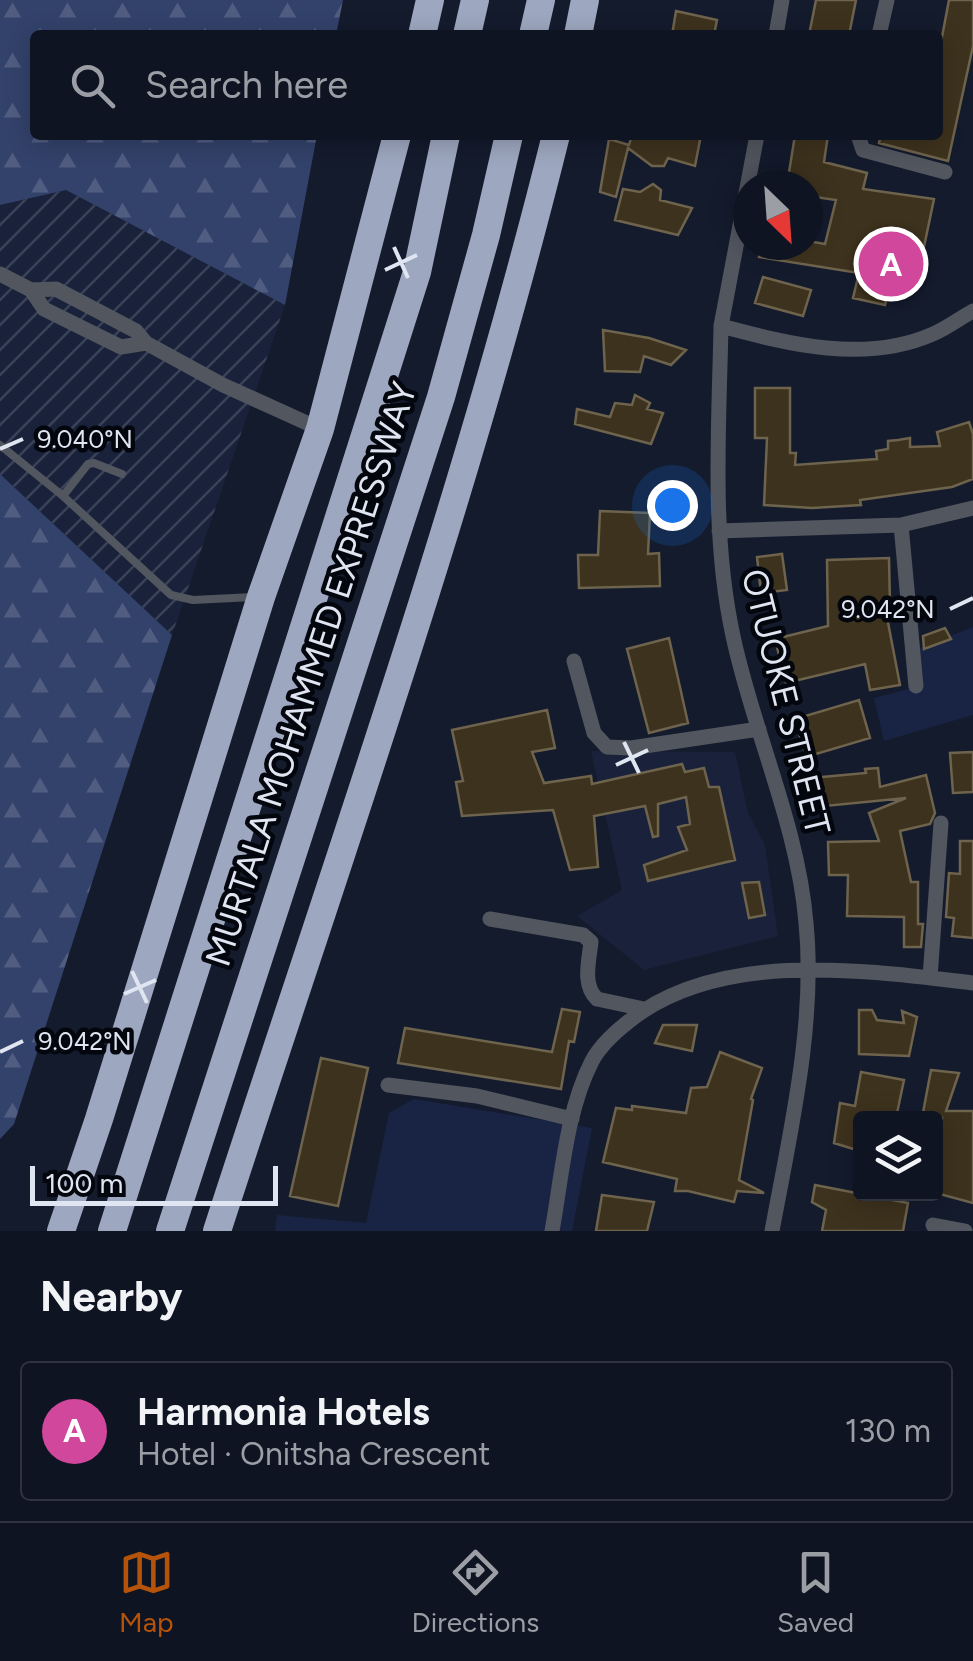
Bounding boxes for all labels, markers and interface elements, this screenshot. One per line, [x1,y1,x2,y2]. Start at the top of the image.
search box [30,30,943,140]
icon: search [65,58,120,113]
text: Search here [145,62,348,108]
north arrow [733,170,823,260]
pin: A [858,226,924,302]
street label: MURTALA MOHAMMED EXPRESSWAY [197,377,425,971]
text: 9.040°N [37,424,133,454]
your location [647,480,698,531]
street label: OTUOKE STREET [733,565,839,839]
text: 9.042°N [841,594,935,624]
text: 9.042°N [38,1026,132,1056]
map controls [853,1111,943,1201]
button: layers [853,1111,943,1201]
scale bar [30,1161,278,1206]
text: 100 m [45,1166,123,1200]
text: Nearby [40,1271,182,1322]
text: Harmonia Hotels [137,1389,430,1435]
text: A [63,1412,86,1450]
text: 130 m [845,1412,931,1450]
text: Hotel · Onitsha Crescent [137,1435,490,1473]
tab: Map [119,1545,174,1639]
tab: Directions [412,1545,539,1639]
tab: Saved [777,1545,854,1639]

